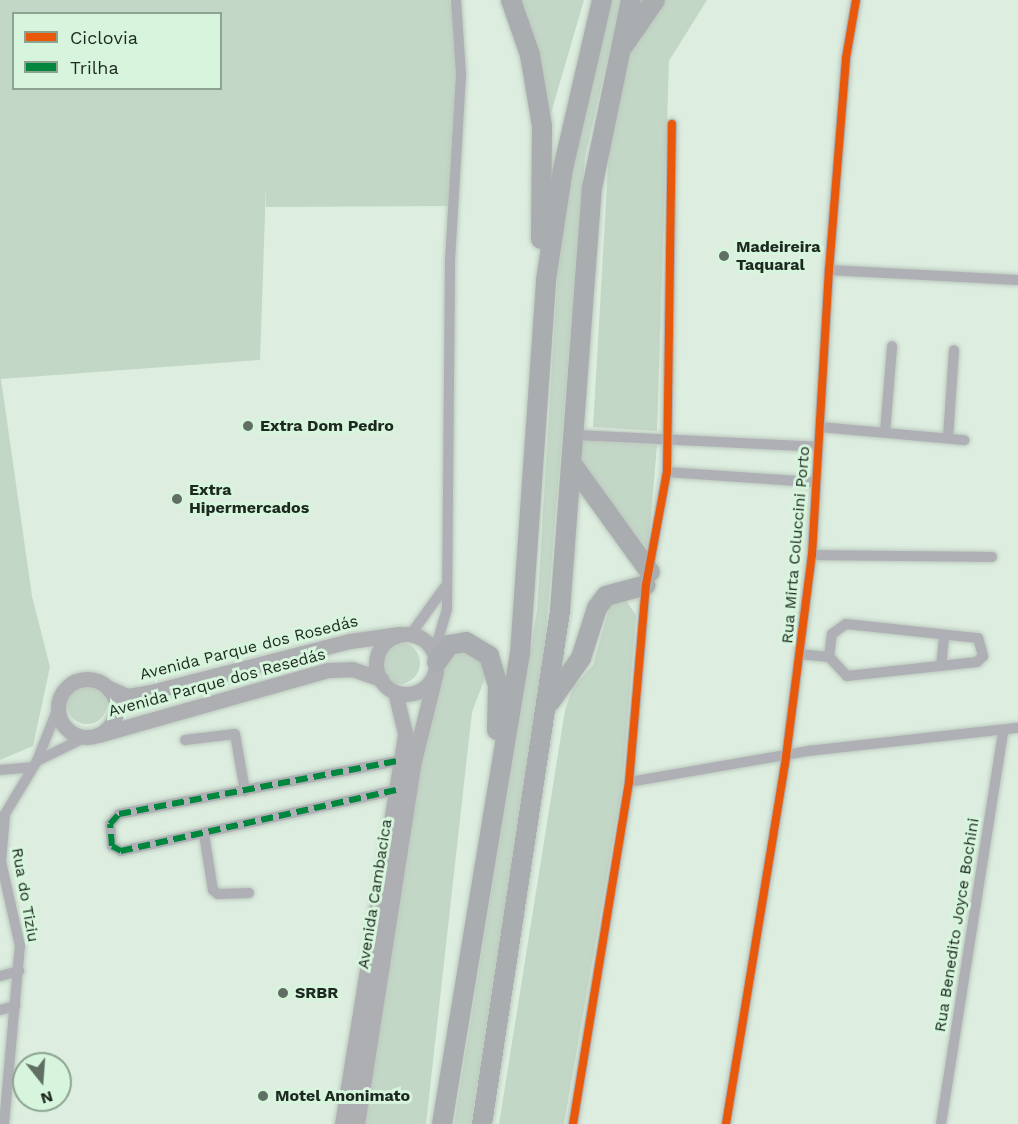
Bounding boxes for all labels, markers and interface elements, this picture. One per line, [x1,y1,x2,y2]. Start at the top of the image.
legend [12,12,222,90]
text: Ciclovia [70,27,138,48]
text: Trilha [70,57,119,78]
place label: Madeireira Taquaral [736,237,820,275]
marker: Madeireira Taquaral [717,249,731,263]
place label: Extra Dom Pedro [260,416,394,436]
marker: Extra Dom Pedro [241,419,255,433]
street label: Rua Mirta Coluccini Porto [778,445,814,645]
place label: Extra Hipermercados [189,480,309,518]
marker: Extra Hipermercados [170,492,184,506]
street label: Avenida Parque dos Rosedás [138,612,360,684]
street label: Avenida Parque dos Resedás [106,645,328,721]
street label: Rua Benedito Joyce Bochini [931,816,983,1034]
street label: Avenida Cambacica [354,817,396,971]
street label: Rua do Tiziu [7,846,43,944]
place label: SRBR [295,983,338,1003]
marker: SRBR [276,986,290,1000]
north arrow [12,1052,72,1112]
place label: Motel Anonimato [275,1086,411,1106]
text: N [38,1087,55,1109]
marker: Motel Anonimato [256,1089,270,1103]

